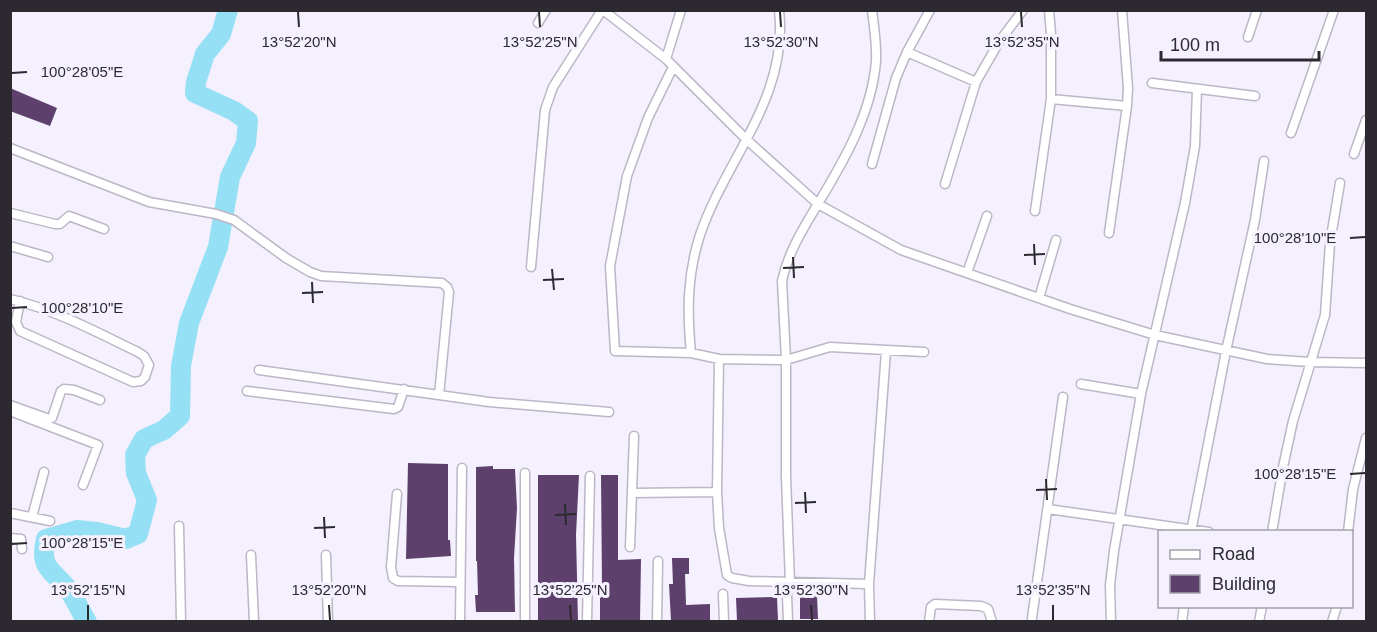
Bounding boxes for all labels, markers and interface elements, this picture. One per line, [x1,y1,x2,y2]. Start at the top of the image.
scale bar [1161,24,1318,62]
text: 13°52'20"N [261,33,337,50]
text: 13°52'25"N [502,33,578,50]
text: 13°52'30"N [743,33,819,50]
text: 13°52'35"N [984,33,1060,50]
text: 100 m [1170,35,1220,55]
text: 100°28'05"E [41,63,123,80]
text: 100°28'10"E [1254,229,1336,246]
text: 100°28'10"E [41,299,123,316]
text: 100°28'15"E [1254,465,1336,482]
legend [1158,530,1353,608]
text: 100°28'15"E [41,534,123,551]
text: Road [1212,544,1255,564]
text: Building [1212,574,1276,594]
text: 13°52'15"N [50,581,126,598]
text: 13°52'20"N [291,581,367,598]
text: 13°52'25"N [532,581,608,598]
text: 13°52'30"N [773,581,849,598]
text: 13°52'35"N [1015,581,1091,598]

